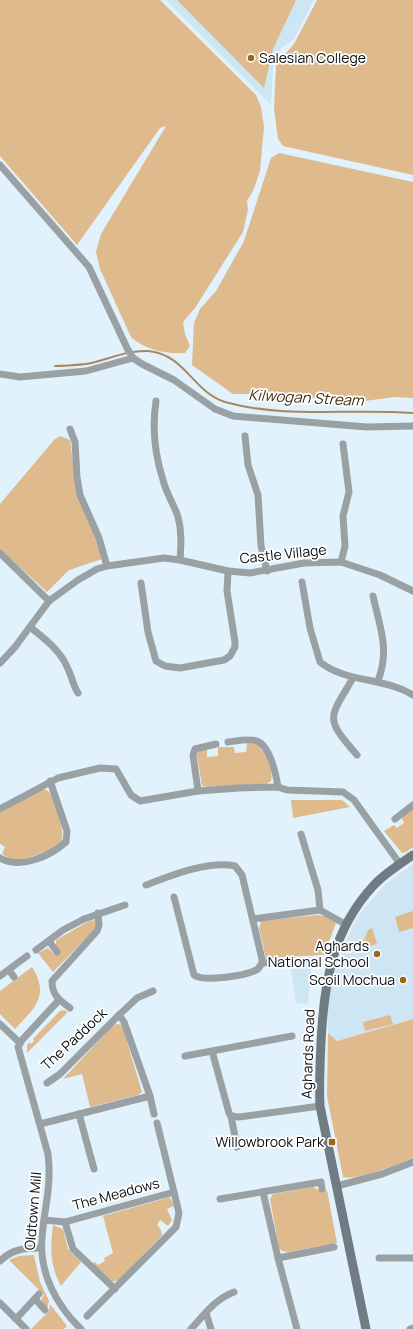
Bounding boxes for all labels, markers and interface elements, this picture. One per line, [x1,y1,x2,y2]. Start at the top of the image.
place label: Salesian College [259,48,366,67]
marker: Salesian College [246,53,256,63]
water label: Kilwogan Stream [248,384,365,411]
street label: Castle Village [239,539,327,568]
place label: Aghards National School [268,936,369,971]
marker: Aghards National School [372,949,382,959]
place label: Scoil Mochua [309,970,395,989]
marker: Scoil Mochua [398,975,408,985]
street label: The Paddock [37,1003,111,1074]
street label: Aghards Road [296,1009,319,1099]
place label: Willowbrook Park [215,1132,325,1151]
marker: Willowbrook Park [327,1137,337,1147]
street label: Oldtown Mill [20,1171,45,1251]
street label: The Meadows [70,1173,161,1214]

